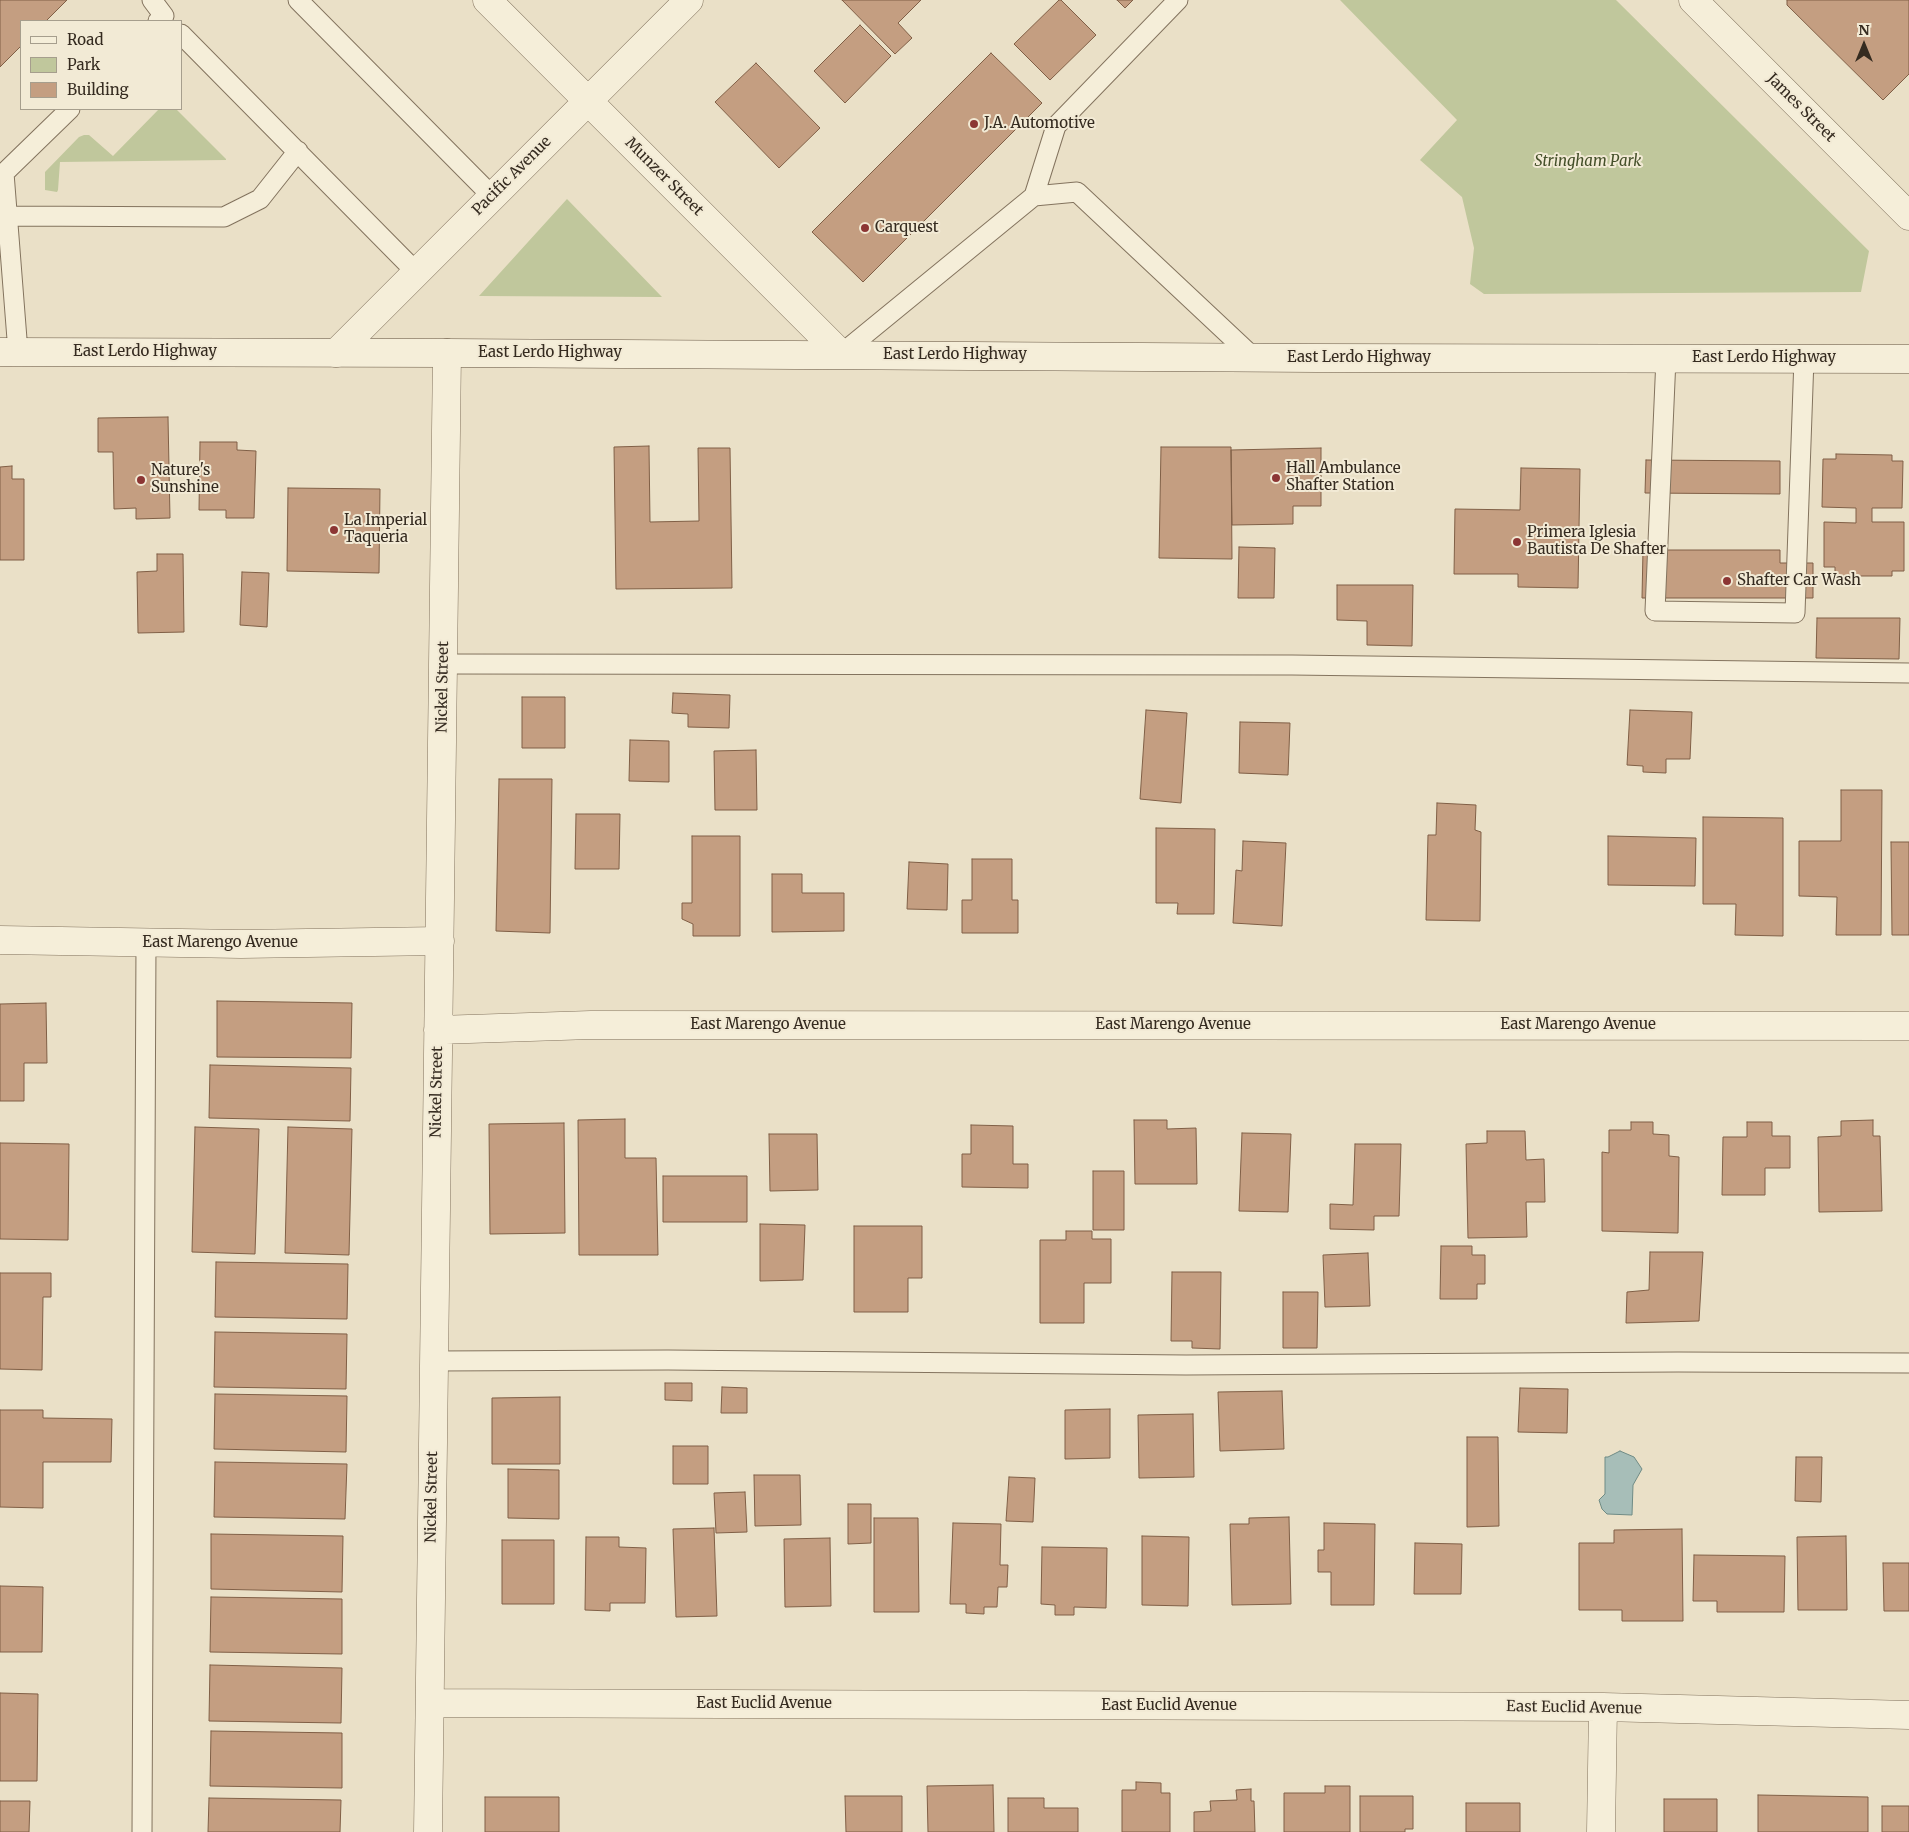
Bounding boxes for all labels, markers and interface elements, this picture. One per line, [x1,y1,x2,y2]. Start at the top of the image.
legend [20,20,182,110]
north arrow [1839,20,1889,70]
text: N [1858,21,1870,39]
text: Road [67,30,103,49]
text: Park [67,55,100,74]
street label: James Street [1763,70,1839,146]
text: Building [67,80,129,99]
place label: J.A. Automotive [984,115,1095,133]
marker: J.A. Automotive [968,118,980,130]
street label: Pacific Avenue [469,133,555,219]
street label: Munzer Street [621,134,707,220]
park label: Stringham Park [1534,153,1642,171]
place label: Carquest [875,219,939,237]
marker: Carquest [859,222,871,234]
street label: East Lerdo Highway [73,343,217,361]
street label: East Lerdo Highway [478,344,622,362]
street label: East Lerdo Highway [883,346,1027,364]
street label: East Lerdo Highway [1287,349,1431,367]
street label: East Lerdo Highway [1692,349,1836,367]
place label: Hall Ambulance Shafter Station [1286,460,1401,495]
place label: Nature's Sunshine [151,462,219,497]
marker: Hall Ambulance Shafter Station [1270,472,1282,484]
marker: Nature's Sunshine [135,474,147,486]
place label: La Imperial Taqueria [344,512,427,547]
marker: La Imperial Taqueria [328,524,340,536]
place label: Primera Iglesia Bautista De Shafter [1527,524,1666,559]
marker: Primera Iglesia Bautista De Shafter [1511,536,1523,548]
place label: Shafter Car Wash [1737,572,1861,590]
marker: Shafter Car Wash [1721,575,1733,587]
street label: Nickel Street [433,641,453,733]
street label: East Marengo Avenue [142,934,298,952]
street label: East Marengo Avenue [690,1016,846,1034]
street label: East Marengo Avenue [1095,1016,1251,1034]
street label: East Marengo Avenue [1500,1016,1656,1034]
street label: Nickel Street [427,1046,447,1138]
street label: Nickel Street [422,1451,442,1543]
street label: East Euclid Avenue [696,1695,832,1713]
street label: East Euclid Avenue [1101,1697,1237,1715]
street label: East Euclid Avenue [1506,1698,1642,1718]

